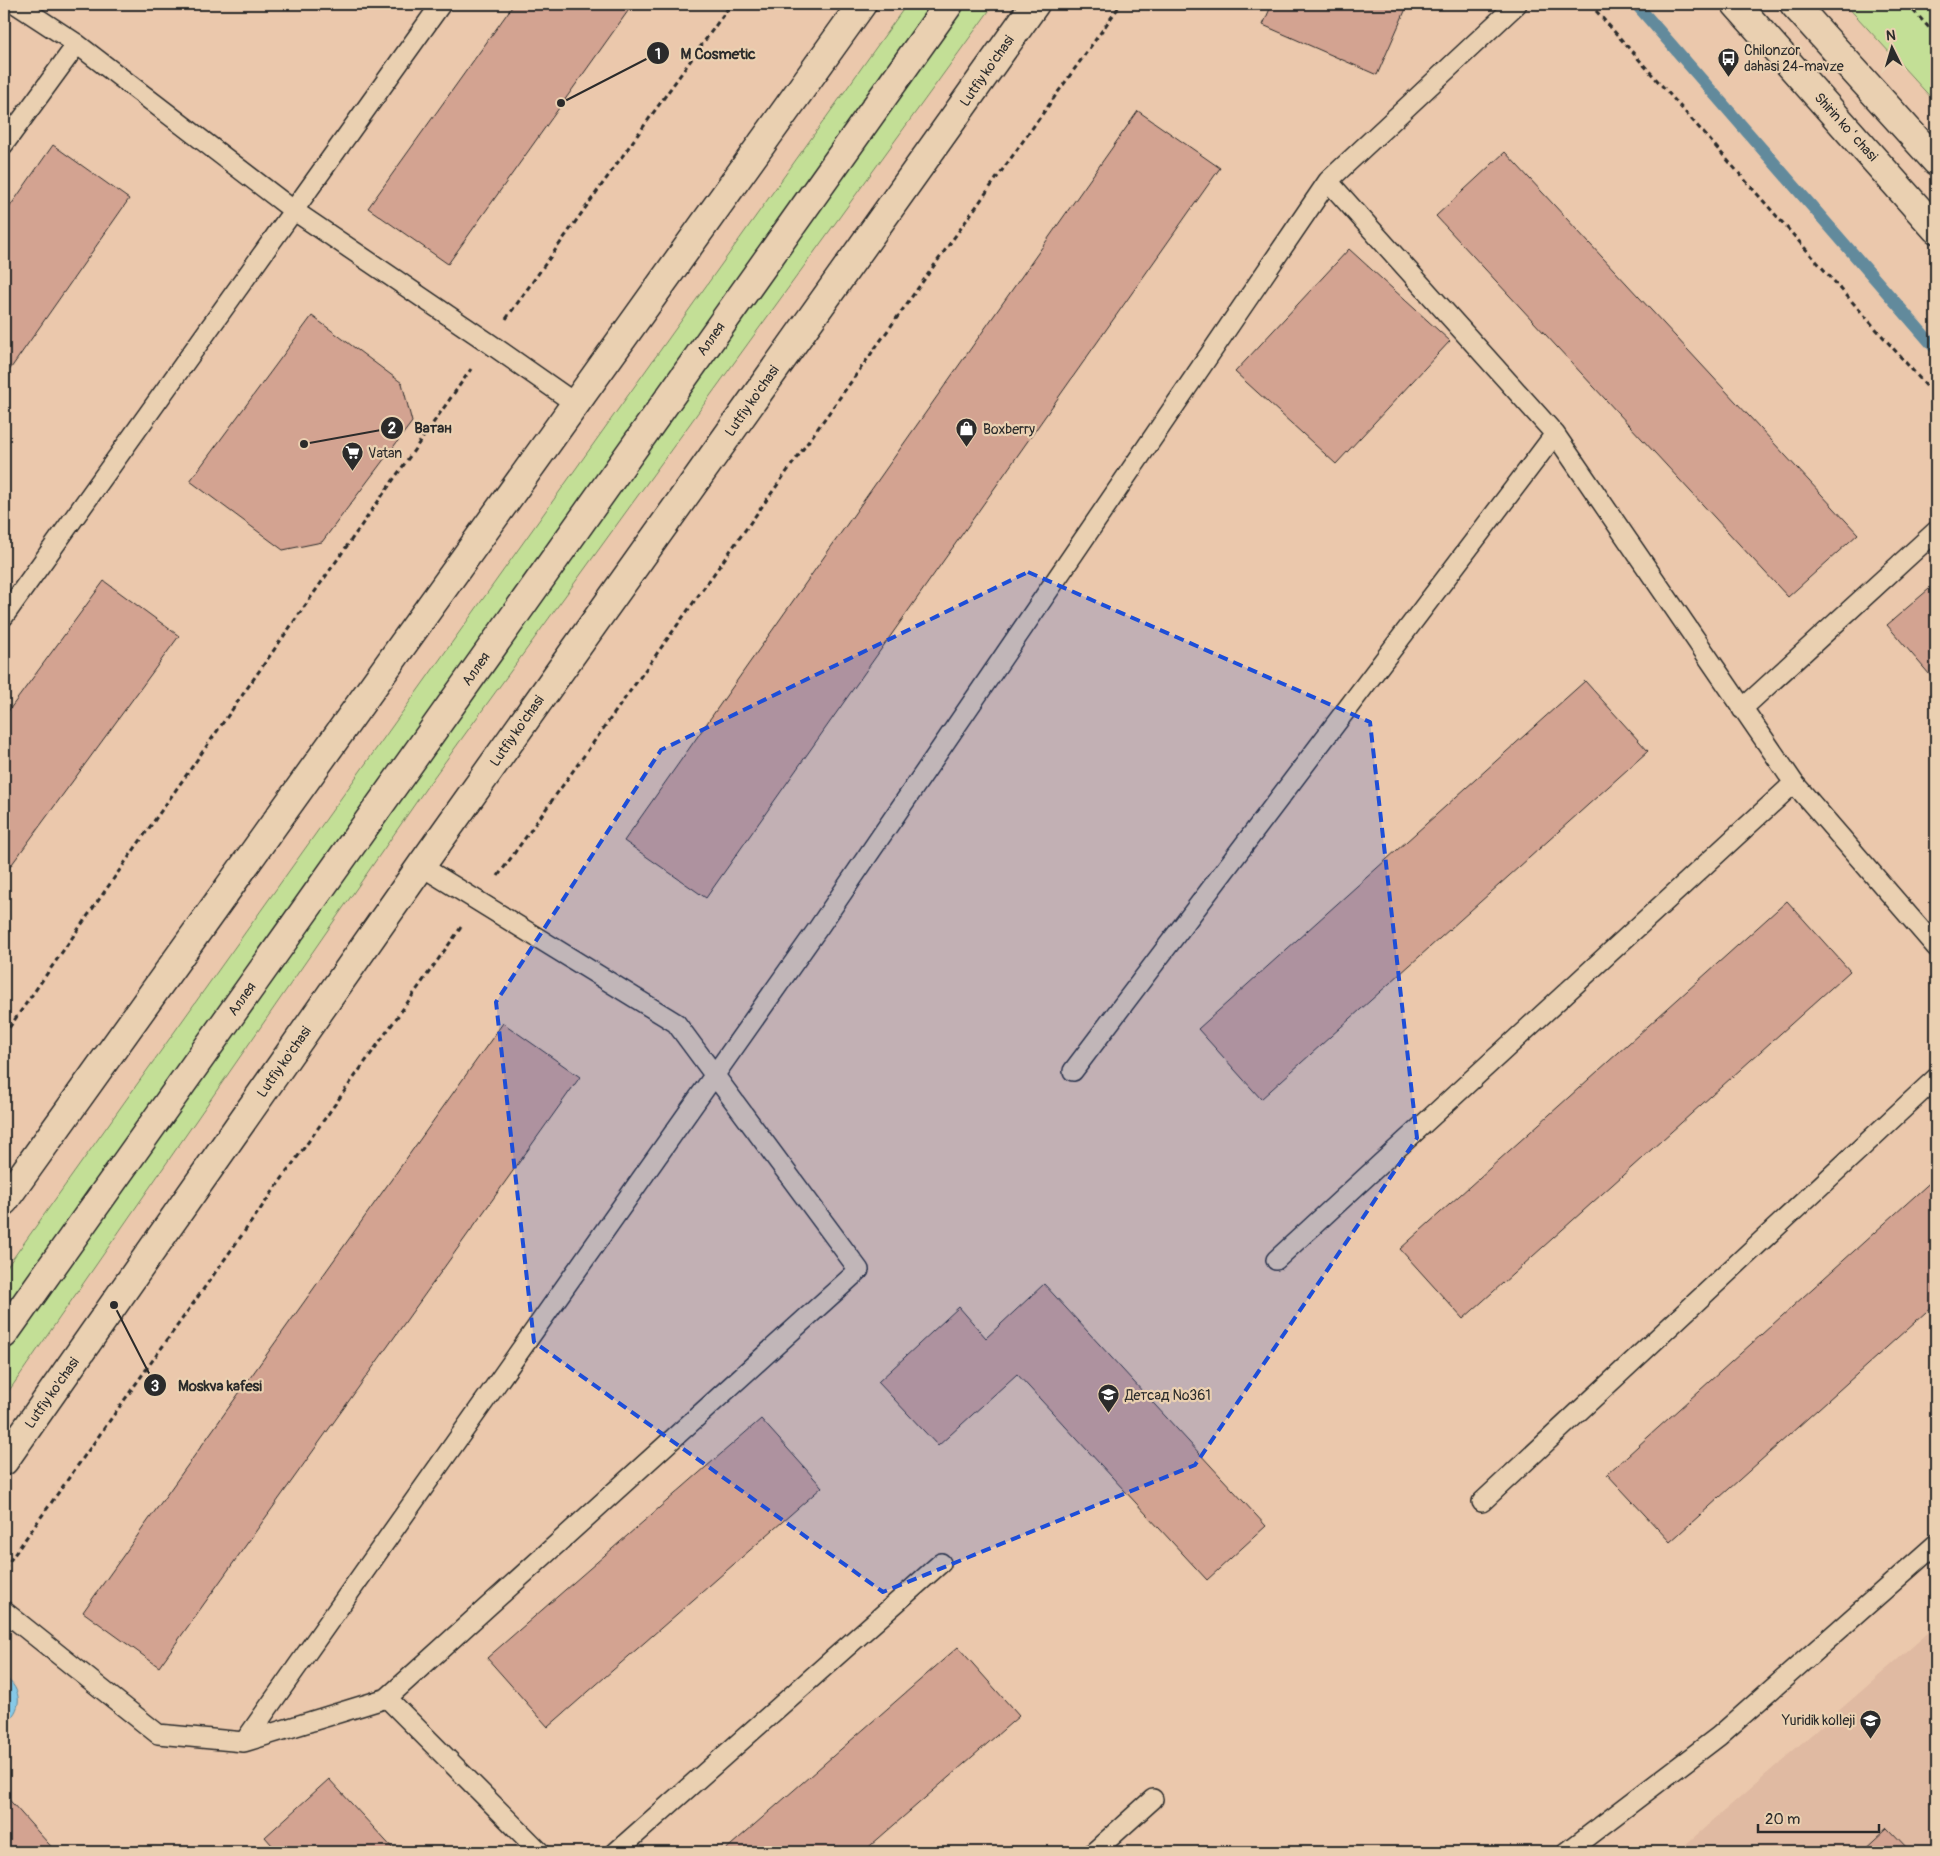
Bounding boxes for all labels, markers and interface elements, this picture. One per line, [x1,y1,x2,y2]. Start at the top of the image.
north arrow [1868,22,1918,72]
text: N [1885,27,1896,44]
street label: Lutfiy ko'chasi [956,32,1018,110]
callout: M Cosmetic [646,38,766,68]
place label: Chilonzor dahasi 24-mavze [1744,42,1844,75]
text: 1 [655,45,661,64]
text: M Cosmetic [680,45,756,64]
bus stop icon: Chilonzor dahasi 24-mavze [1716,46,1740,77]
street label: Shirin koʻchasi [1811,89,1882,165]
street label: Аллея [693,319,729,359]
street label: Lutfiy ko'chasi [721,362,783,440]
callout: Ватан [380,413,462,443]
shop icon: Boxberry [955,417,979,448]
text: 2 [388,419,396,438]
text: Ватан [414,419,452,438]
place label: Boxberry [983,421,1035,438]
supermarket icon: Vatan [340,441,364,472]
place label: Vatan [368,445,402,462]
street label: Аллея [458,649,494,689]
street label: Lutfiy ko'chasi [486,692,548,770]
street label: Аллея [224,979,260,1019]
street label: Lutfiy ko'chasi [253,1023,315,1101]
street label: Lutfiy ko'chasi [21,1354,83,1432]
callout: Moskva kafesi [143,1370,272,1400]
text: 3 [151,1377,159,1396]
text: Moskva kafesi [178,1377,262,1396]
school or university icon: Детсад №361 [1097,1383,1121,1414]
place label: Детсад №361 [1124,1387,1211,1404]
school or university icon: Yuridik kolleji [1859,1708,1883,1739]
place label: Yuridik kolleji [1781,1712,1856,1729]
scale bar [1758,1801,1879,1833]
text: 20 m [1765,1810,1800,1829]

